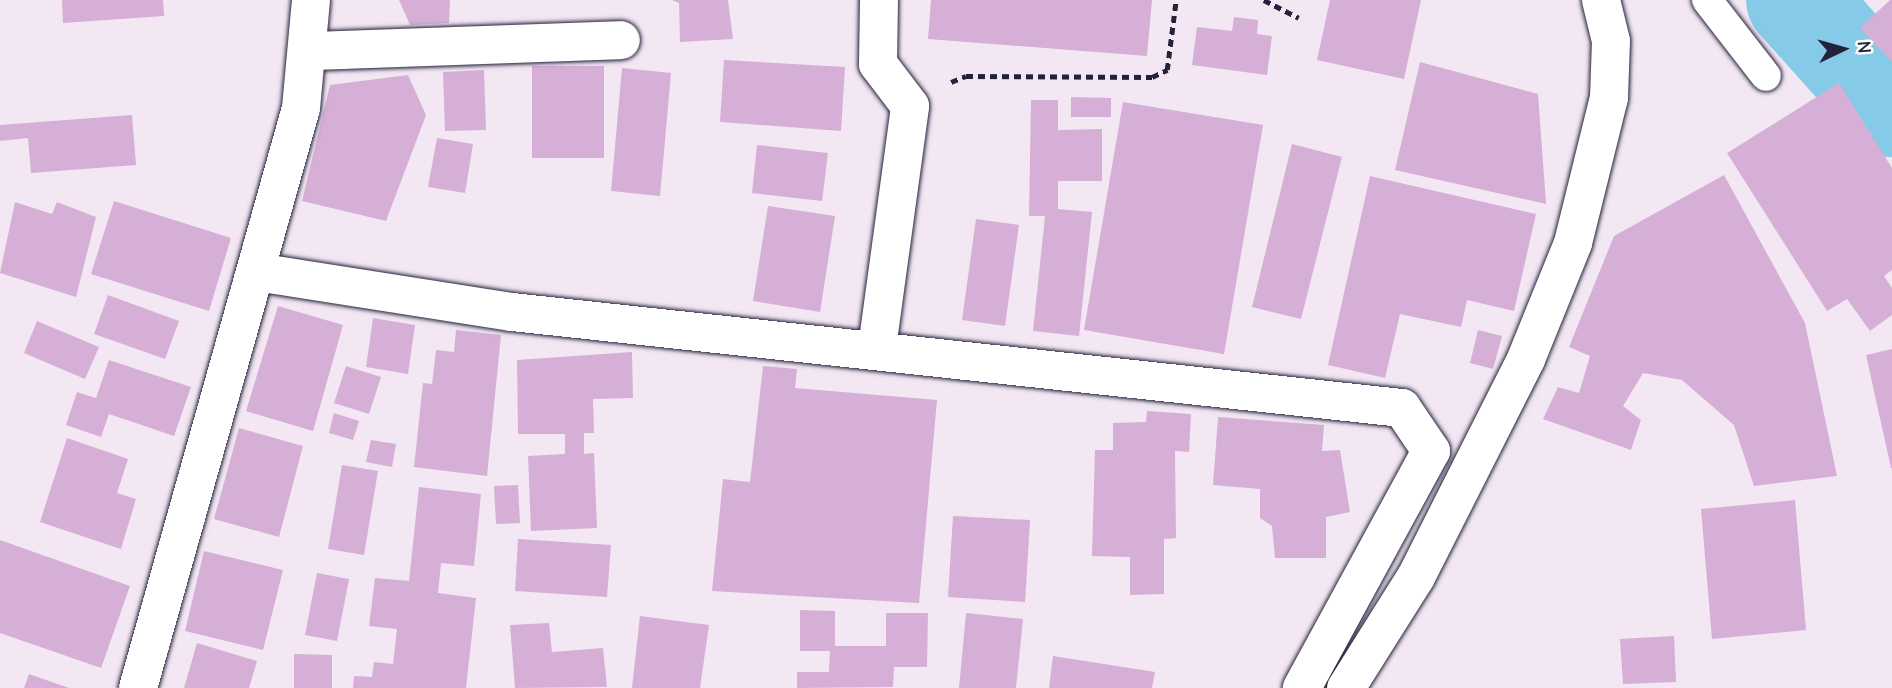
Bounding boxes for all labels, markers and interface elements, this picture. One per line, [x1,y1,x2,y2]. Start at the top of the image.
north arrow [1808,14,1878,84]
text: N [1852,40,1875,54]

